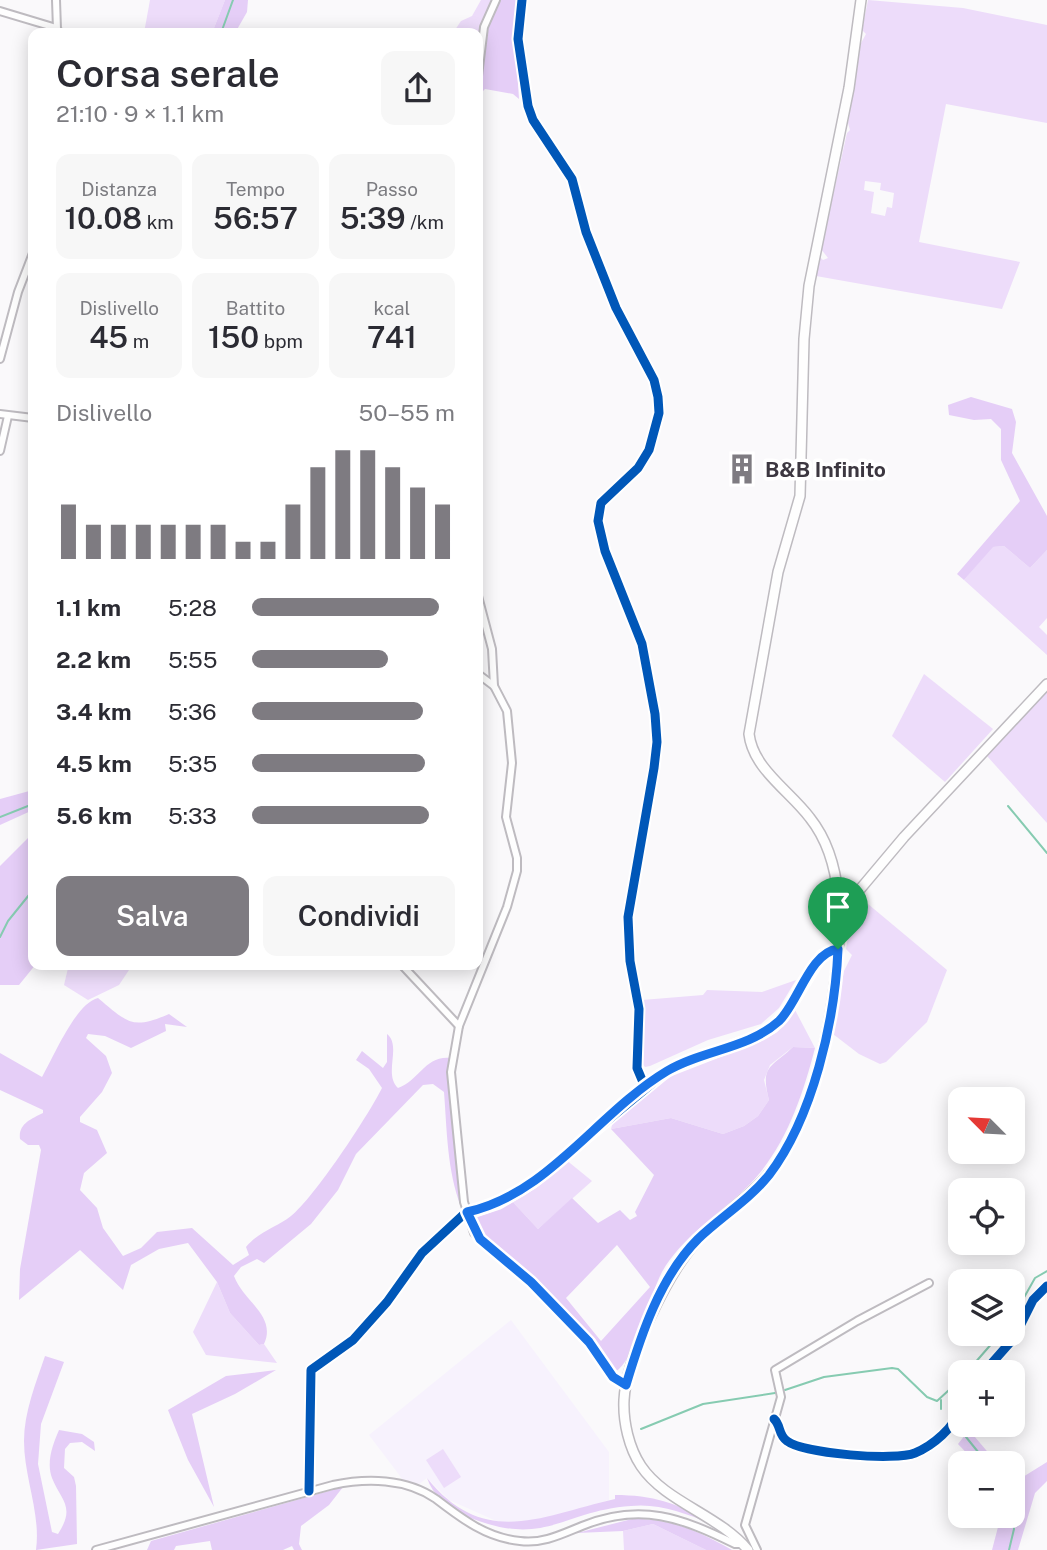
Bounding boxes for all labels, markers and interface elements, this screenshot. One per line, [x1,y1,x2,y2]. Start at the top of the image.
text: Corsa serale [56,51,280,96]
button: share [381,51,455,125]
text: 21:10 · 9 × 1.1 km [56,100,224,127]
text: Distanza [81,178,157,200]
text: Tempo [226,178,285,200]
text: Passo [366,178,418,200]
text: 10.08 [65,200,142,236]
text: 56:57 [213,200,298,236]
text: 5:39 [340,200,406,236]
text: km [142,211,174,233]
text: /km [406,211,444,233]
text: Dislivello [79,297,159,319]
text: Battito [226,297,285,319]
text: kcal [373,297,410,319]
text: 45 [89,319,128,355]
text: 150 [208,319,259,355]
text: 741 [367,319,417,355]
text: m [128,330,149,352]
text: bpm [259,330,303,352]
text: Dislivello [56,399,152,426]
text: 50–55 m [358,399,455,426]
building icon: B&B Infinito [725,452,759,486]
place label: B&B Infinito [765,457,886,482]
text: 1.1 km [56,594,121,621]
text: 5:28 [168,594,217,621]
text: 2.2 km [56,646,131,673]
text: 5:55 [168,646,217,673]
text: 3.4 km [56,698,132,725]
text: 5:36 [168,698,217,725]
text: 4.5 km [56,750,132,777]
text: 5:35 [168,750,217,777]
text: 5.6 km [56,802,132,829]
text: 5:33 [168,802,217,829]
button: Salva [56,876,249,956]
button: Condividi [263,876,455,956]
pin [808,877,868,949]
icon: arrive [819,888,857,926]
north arrow [948,1087,1026,1164]
map controls [948,1087,1025,1528]
button: locate [948,1178,1025,1255]
button: layers [948,1269,1025,1346]
button: + [948,1360,1025,1437]
button: − [948,1451,1025,1528]

